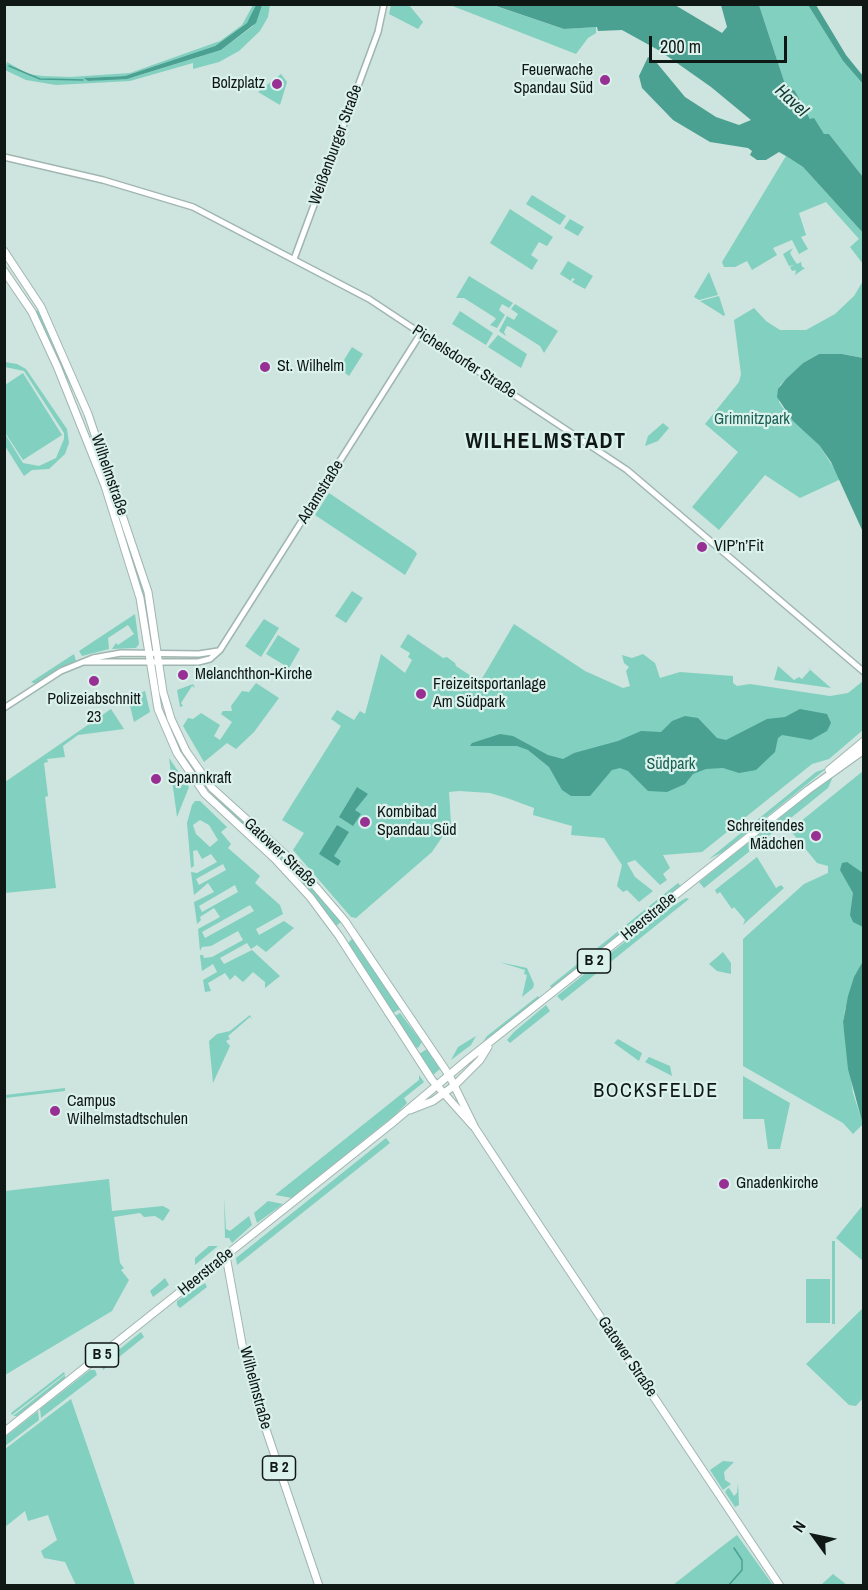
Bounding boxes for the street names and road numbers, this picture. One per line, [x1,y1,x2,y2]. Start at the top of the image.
street label: Weißenburger Straße [305,82,367,208]
street label: Pichelsdorfer Straße [408,321,520,403]
street label: Wilhelmstraße [86,432,132,518]
street label: Adamstraße [294,457,348,527]
street label: Gatower Straße [240,814,320,892]
street label: Heerstraße [617,889,681,945]
road number: B 2 [578,949,610,973]
street label: Heerstraße [174,1244,238,1300]
street label: Gatower Straße [593,1313,661,1401]
road number: B 5 [86,1343,118,1367]
street label: Wilhelmstraße [235,1345,275,1431]
road number: B 2 [262,1456,296,1480]

